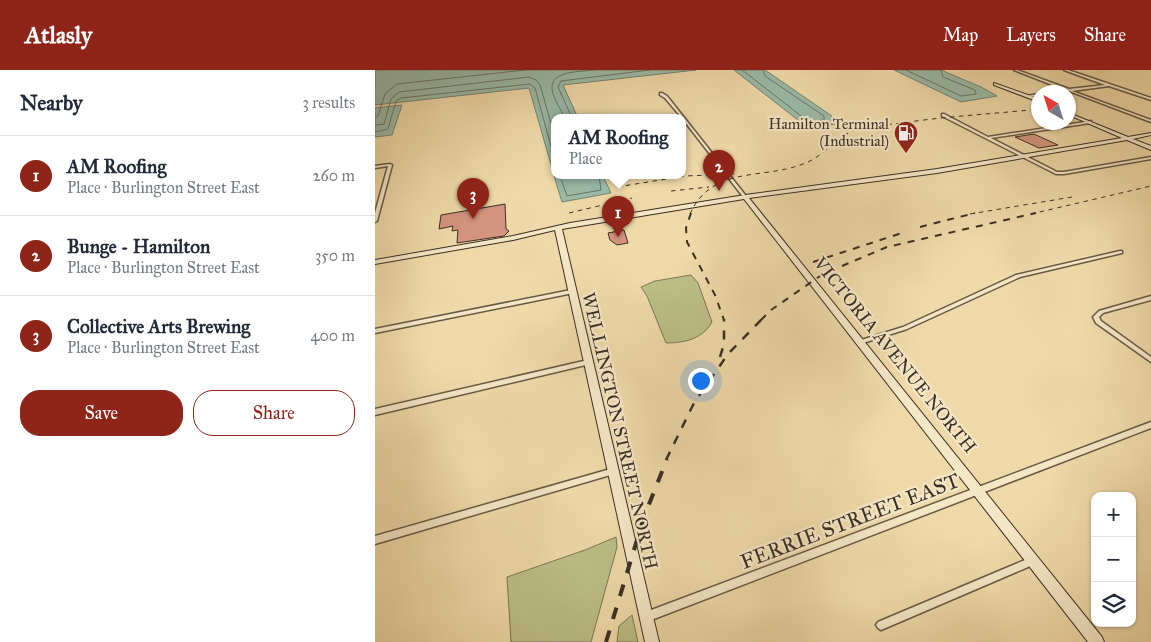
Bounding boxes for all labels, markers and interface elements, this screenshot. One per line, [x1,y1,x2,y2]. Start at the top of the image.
text: Atlasly [25,20,92,50]
text: Map [943,24,978,46]
text: Layers [1006,24,1056,46]
text: Share [1084,24,1126,46]
north arrow [1031,85,1076,130]
text: Nearby [20,90,83,116]
text: 3 results [302,93,355,112]
popup [551,114,686,179]
place label: Hamilton Terminal (Industrial) [768,115,890,151]
fuel station icon: Hamilton Terminal (Industrial) [893,120,919,154]
text: AM Roofing [569,126,668,149]
text: Place [569,149,603,168]
pin: 2 [703,150,735,191]
text: AM Roofing [67,155,166,178]
text: 1 [33,166,39,185]
text: 260 m [313,166,355,185]
text: Place · Burlington Street East [67,178,260,197]
pin: 3 [457,178,489,219]
pin: 1 [602,196,634,237]
text: Bunge - Hamilton [67,235,210,258]
text: 2 [32,246,40,265]
text: 350 m [315,246,355,265]
street label: VICTORIA AVENUE NORTH [808,252,981,457]
text: Place · Burlington Street East [67,258,260,277]
street label: WELLINGTON STREET NORTH [577,290,663,572]
text: Collective Arts Brewing [67,315,250,338]
text: 3 [33,326,39,345]
text: 400 m [311,326,355,345]
text: Place · Burlington Street East [67,338,260,357]
your location [688,368,714,394]
button: Save [20,390,183,436]
button: Share [193,390,355,436]
street label: FERRIE STREET EAST [737,467,963,575]
map controls [1091,492,1136,627]
button: + [1091,492,1136,537]
button: − [1091,537,1136,582]
button: layers [1091,582,1136,627]

